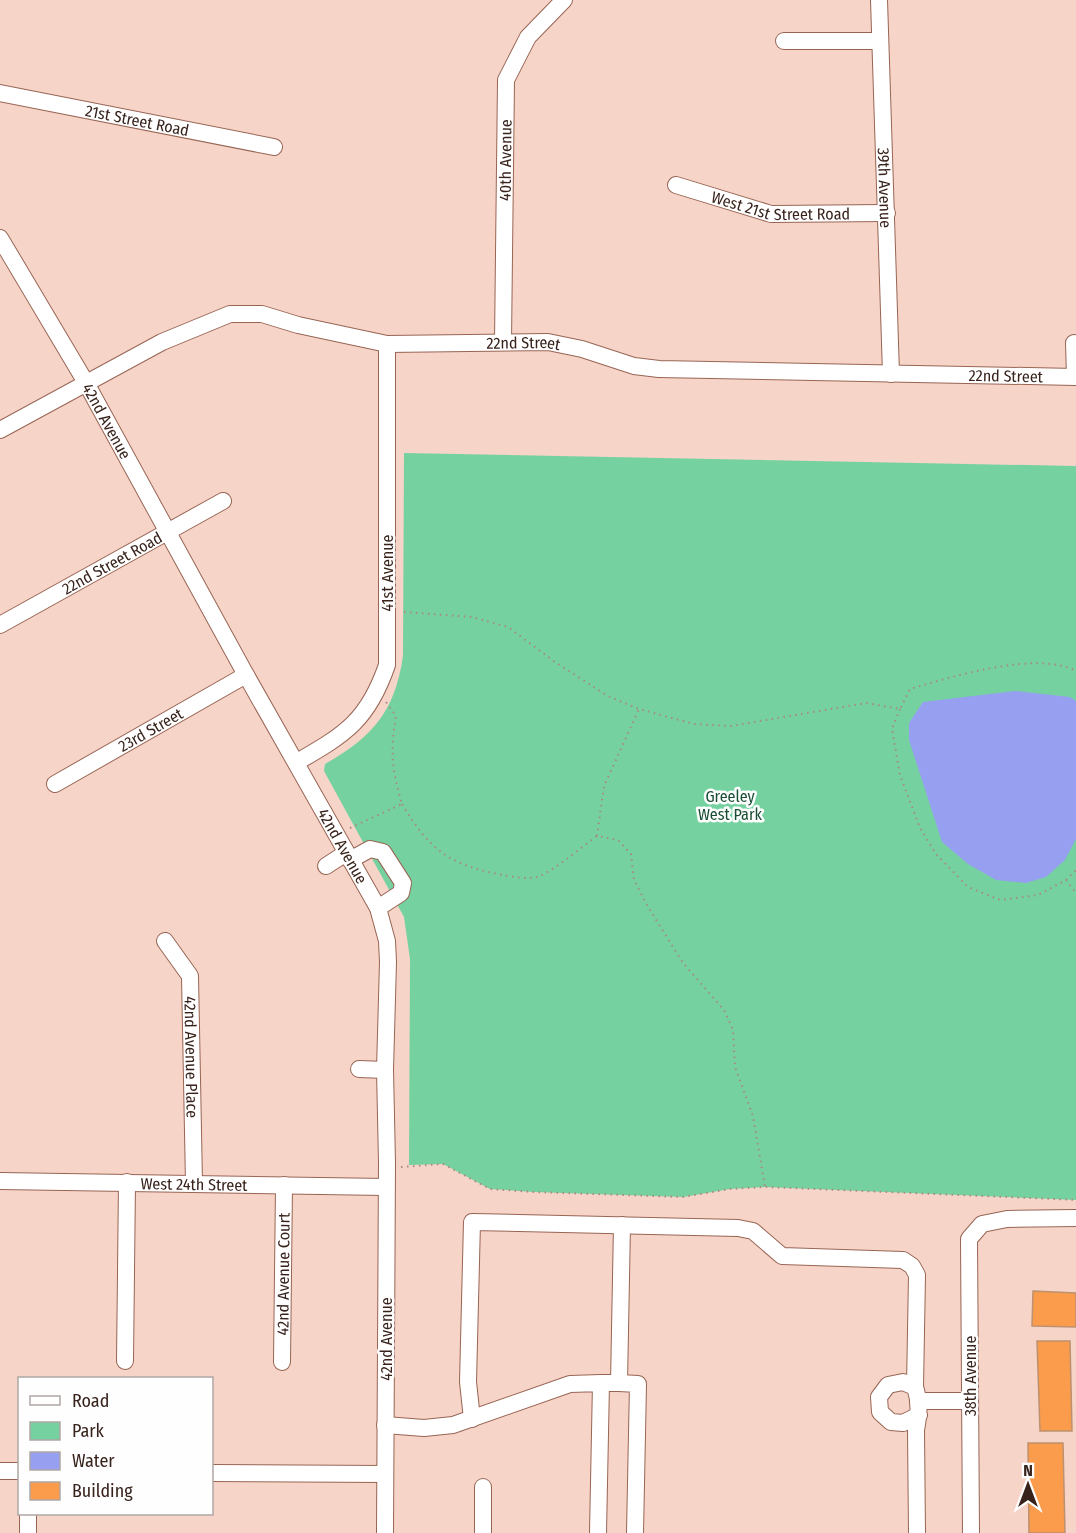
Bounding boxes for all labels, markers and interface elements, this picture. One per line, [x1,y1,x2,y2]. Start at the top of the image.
street label: 21st Street Road [84,101,191,140]
street label: 40th Avenue [496,119,516,201]
street label: 39th Avenue [874,147,895,228]
street label: West 21st Street Road [709,187,850,224]
street label: 22nd Street [486,333,563,354]
street label: 22nd Street [968,366,1044,386]
street label: 42nd Avenue [78,380,135,463]
street label: 22nd Street Road [59,528,165,599]
street label: 41st Avenue [378,534,397,612]
street label: 23rd Street [115,704,187,756]
park label: Greeley West Park [698,787,763,824]
street label: 42nd Avenue [314,805,371,887]
street label: 42nd Avenue Place [180,996,202,1118]
street label: West 24th Street [140,1174,248,1195]
street label: 42nd Avenue Court [273,1212,294,1335]
street label: 42nd Avenue [377,1297,396,1381]
street label: 38th Avenue [961,1336,980,1416]
legend [18,1377,213,1515]
text: Road [72,1390,109,1412]
text: Park [72,1420,105,1442]
text: Water [72,1450,115,1472]
north arrow [998,1455,1058,1515]
text: N [1023,1461,1033,1480]
text: Building [72,1480,133,1502]

